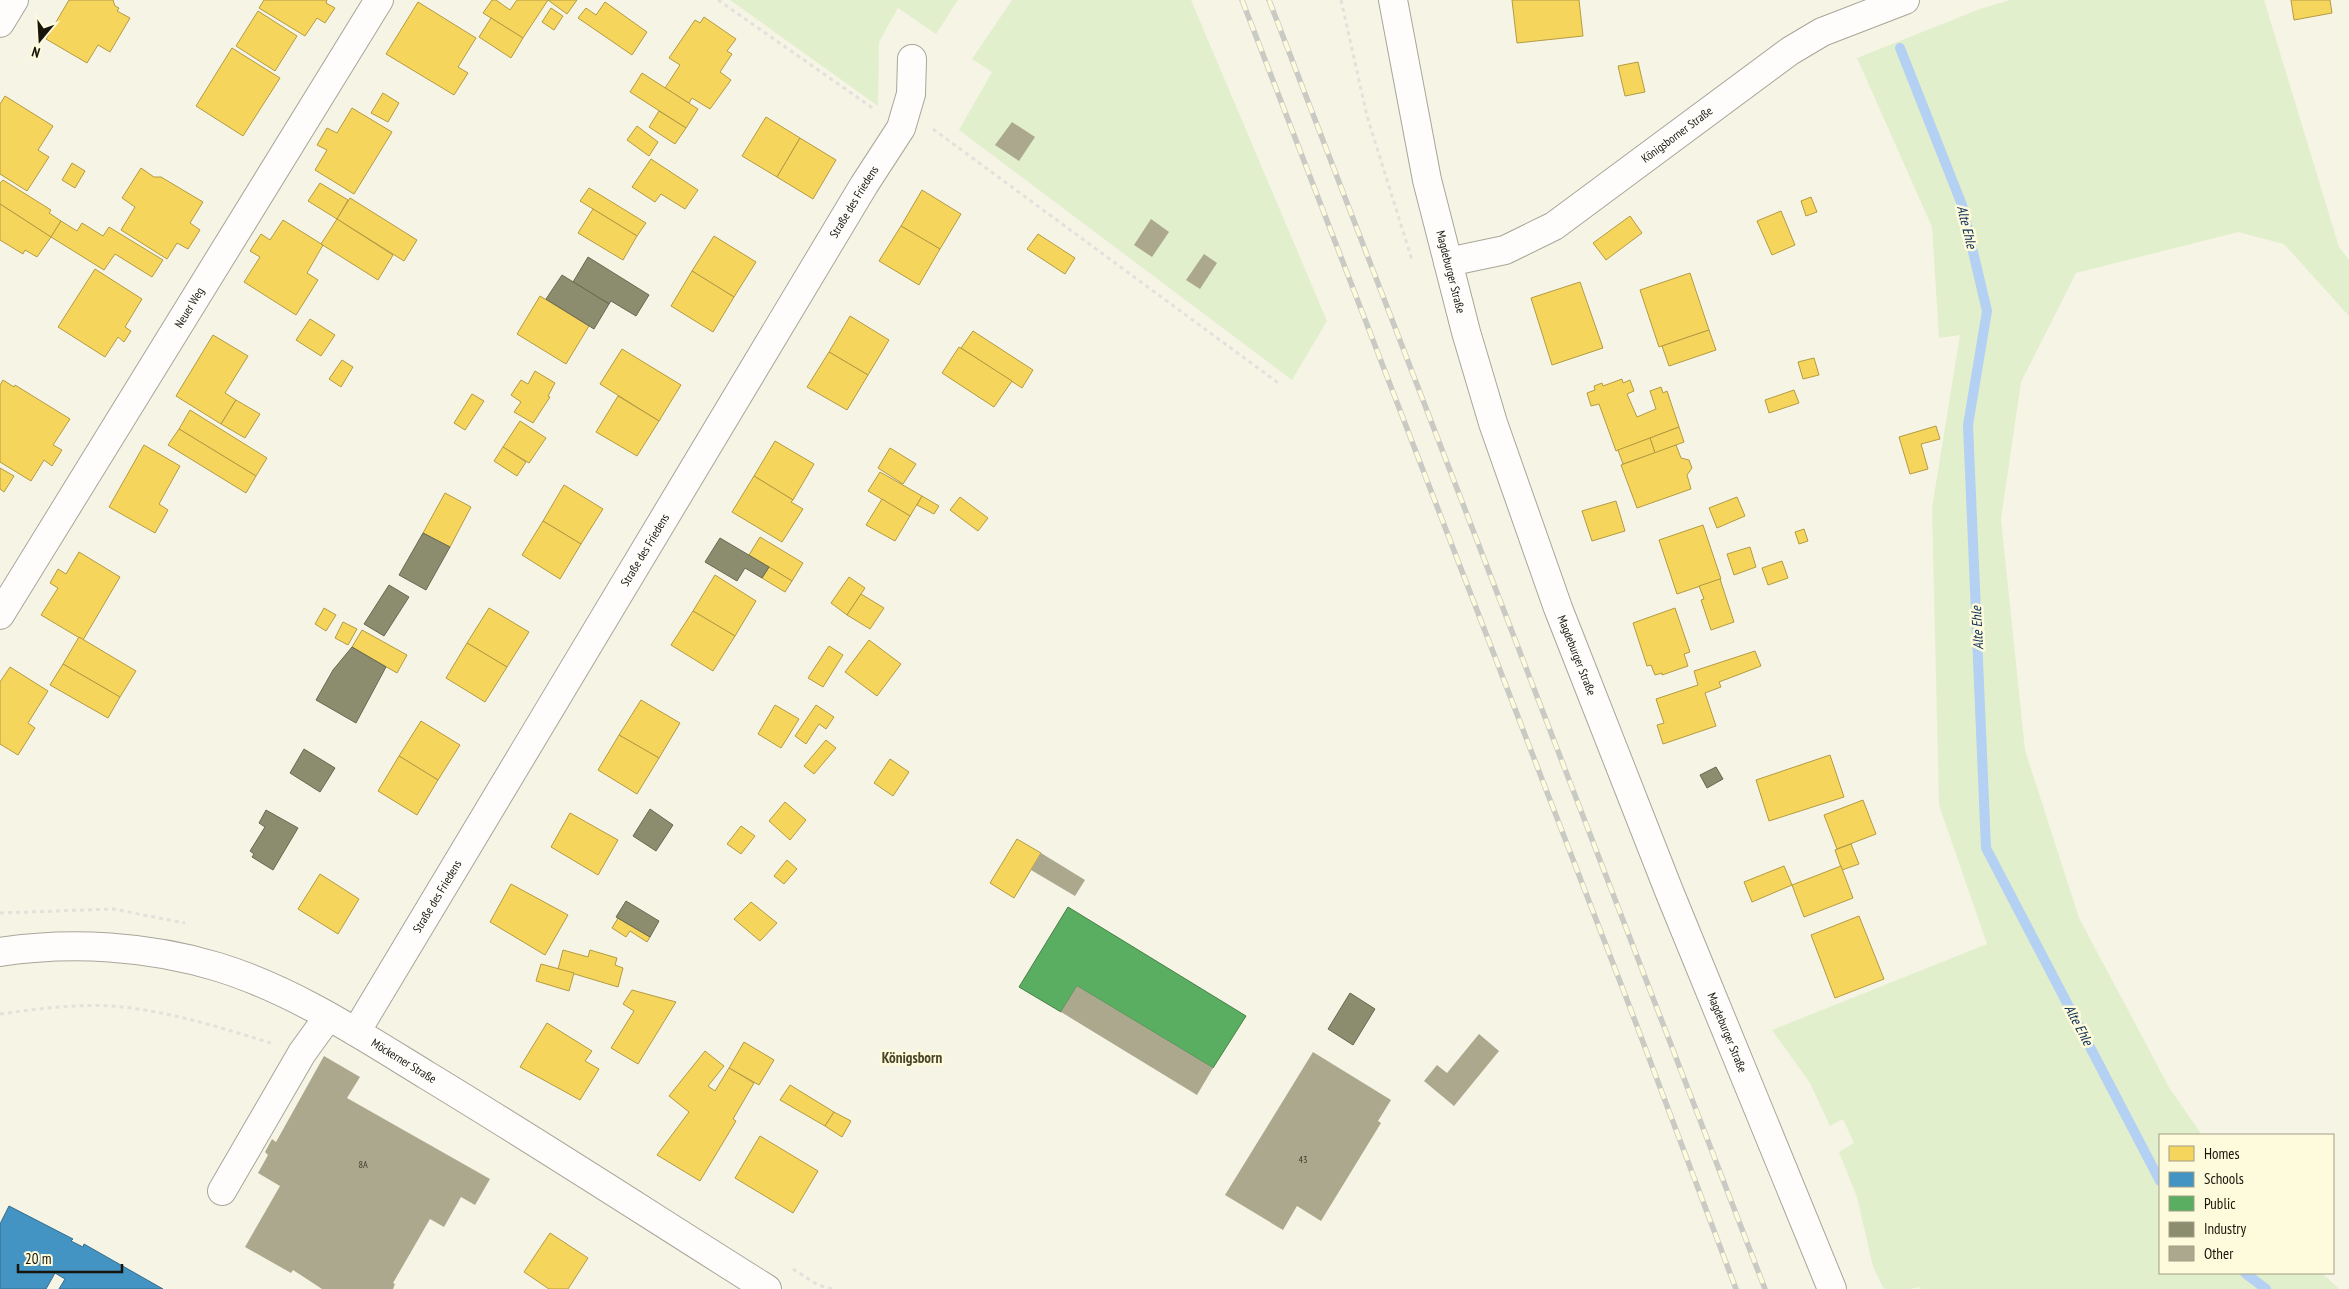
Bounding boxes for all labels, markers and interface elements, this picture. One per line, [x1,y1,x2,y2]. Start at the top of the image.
north arrow [15,15,65,65]
text: N [30,43,42,62]
street label: Königsborner Straße [1638,103,1715,166]
street label: Straße des Friedens [826,163,882,241]
water label: Alte Ehle [1953,204,1981,251]
street label: Magdeburger Straße [1433,229,1469,315]
street label: Neuer Weg [171,284,207,330]
street label: Straße des Friedens [617,511,672,589]
water label: Alte Ehle [1967,605,1987,650]
street label: Magdeburger Straße [1555,613,1600,698]
street label: Straße des Friedens [409,857,464,935]
street label: Magdeburger Straße [1704,990,1750,1074]
water label: Alte Ehle [2061,1002,2098,1050]
street label: Möckerner Straße [369,1035,439,1086]
district label: Königsborn [882,1048,942,1067]
legend [2159,1134,2334,1274]
text: Homes [2204,1144,2240,1163]
house number: 43 [1299,1153,1308,1166]
house number: 8A [358,1158,368,1171]
text: Schools [2204,1169,2244,1188]
text: Public [2204,1194,2236,1213]
text: Industry [2204,1219,2246,1238]
scale bar [18,1242,121,1274]
text: Other [2204,1244,2234,1263]
text: 20 m [25,1249,51,1268]

